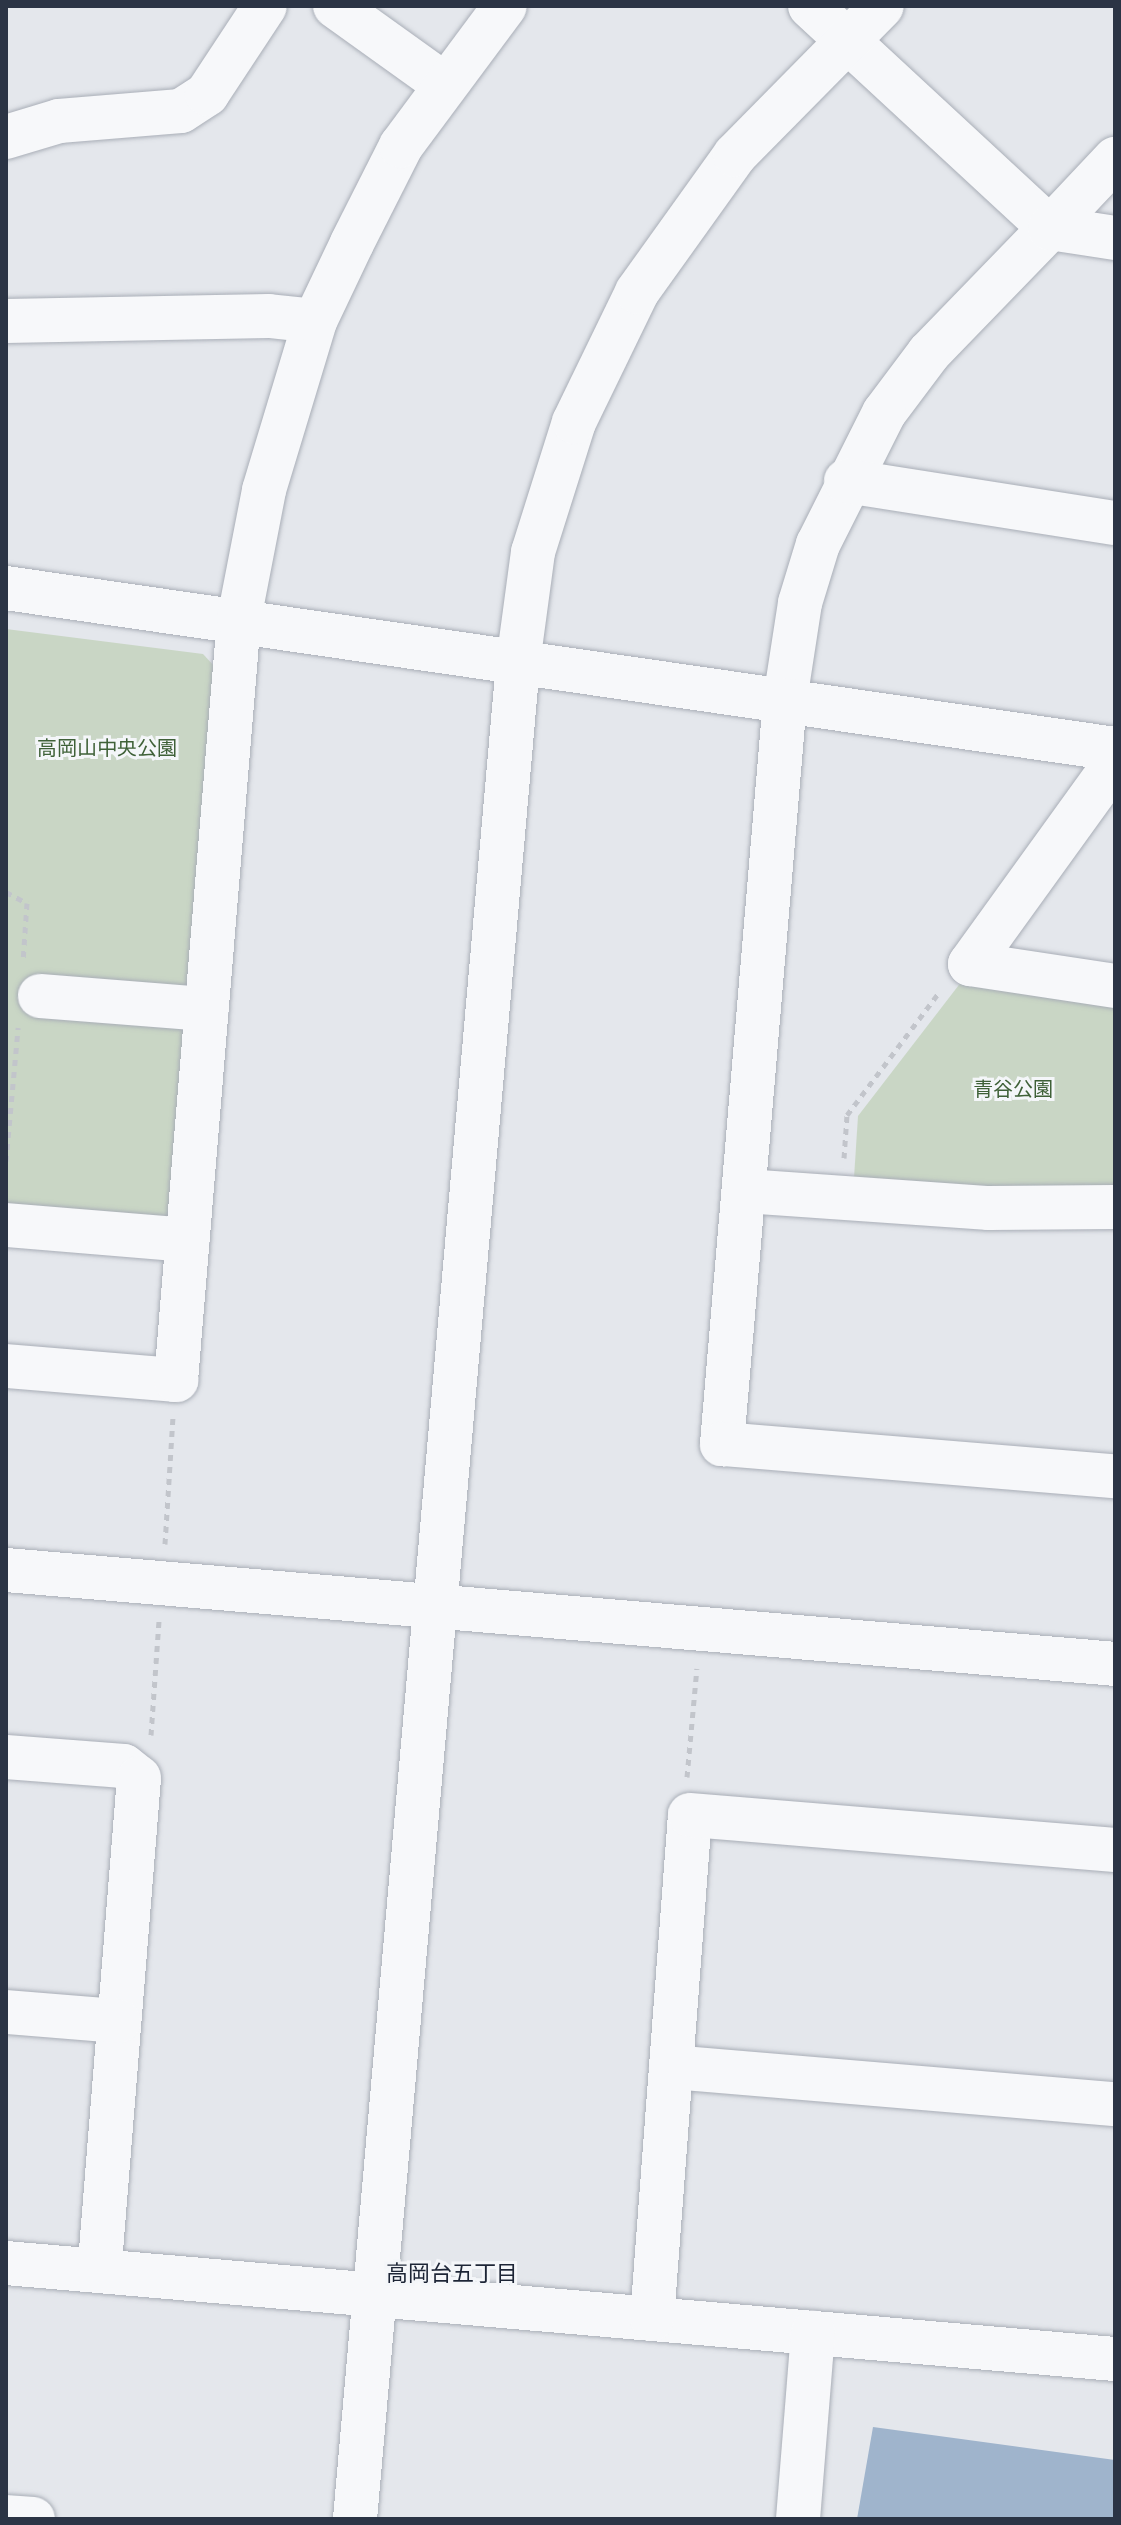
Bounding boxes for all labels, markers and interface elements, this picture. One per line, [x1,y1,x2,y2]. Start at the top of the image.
park label: 高岡山中央公園 [37,735,177,759]
park label: 青谷公園 [973,1076,1053,1100]
district label: 高岡台五丁目 [386,2260,518,2286]

